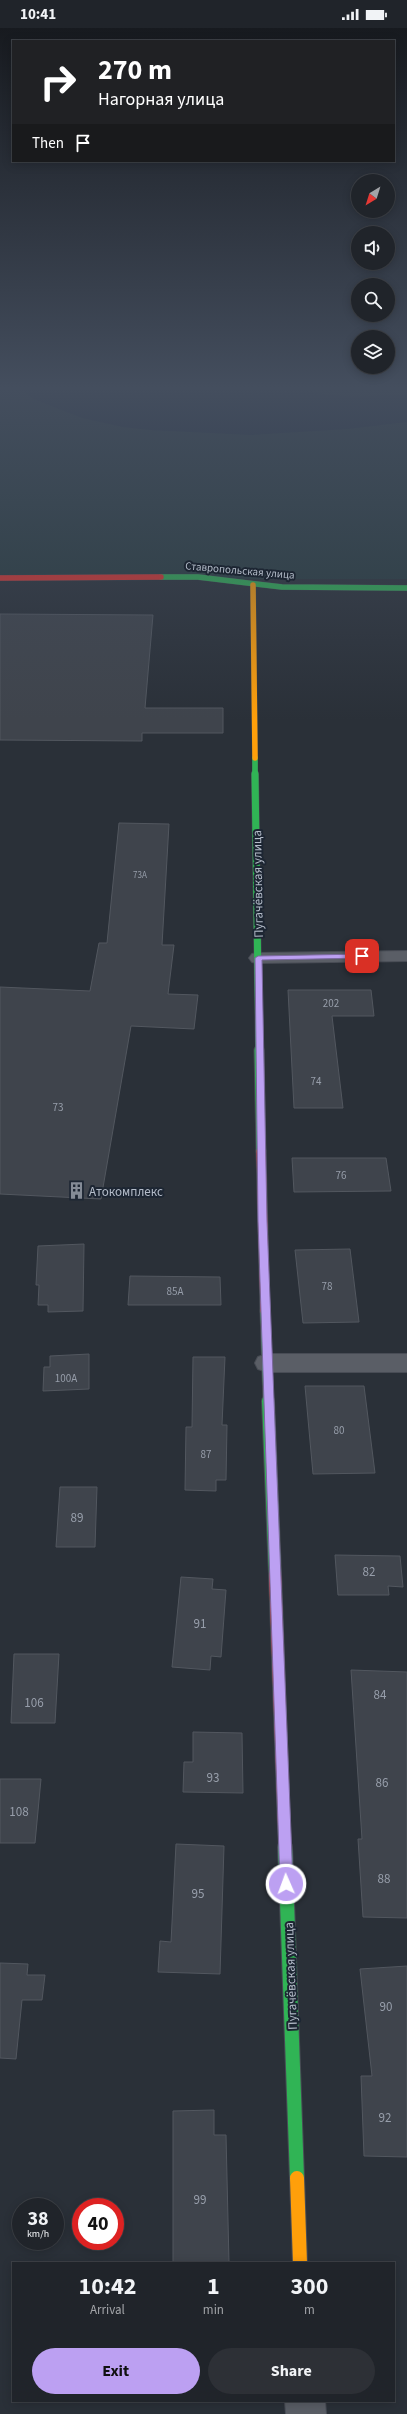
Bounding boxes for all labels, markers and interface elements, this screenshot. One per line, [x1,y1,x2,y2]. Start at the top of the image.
text: 10:41 [20,4,56,25]
text: 270 m [98,50,172,90]
icon: right [32,56,84,108]
text: Нагорная улица [98,87,224,112]
icon: arrive [72,132,94,154]
text: Then [32,133,64,154]
north arrow [351,174,395,218]
map controls [351,174,395,374]
button: sound [351,226,395,270]
button: search [351,278,395,322]
button: layers [351,330,395,374]
street label: Ставропольская улица [185,558,295,583]
street label: Пугачёвская улица [248,830,268,938]
house number: 73А [133,869,147,882]
pin [345,939,379,973]
icon: arrive [351,945,373,967]
house number: 202 [323,996,339,1011]
house number: 74 [311,1074,322,1089]
house number: 73 [53,1100,63,1115]
house number: 76 [336,1168,347,1183]
building icon: Атокомплекс [66,1181,86,1201]
place label: Атокомплекс [89,1183,163,1201]
house number: 78 [322,1279,333,1294]
house number: 85А [167,1284,183,1299]
house number: 100А [55,1371,77,1386]
house number: 80 [334,1423,344,1438]
house number: 87 [201,1447,211,1462]
house number: 89 [71,1509,83,1527]
house number: 82 [363,1563,375,1581]
house number: 91 [194,1615,206,1633]
house number: 84 [374,1686,387,1704]
house number: 106 [24,1694,44,1712]
house number: 93 [207,1769,219,1787]
house number: 86 [376,1774,388,1792]
house number: 108 [9,1803,29,1821]
position arrow [265,1863,307,1905]
house number: 88 [378,1870,390,1888]
house number: 95 [192,1885,204,1903]
street label: Пугачёвская улица [280,1922,302,2030]
house number: 90 [380,1998,392,2016]
house number: 92 [379,2109,391,2127]
house number: 99 [194,2191,206,2209]
speed limit sign: 40 [72,2198,124,2250]
text: 38 [27,2205,49,2233]
text: km/h [27,2227,49,2241]
text: 10:42 [78,2269,136,2304]
text: 1 [207,2269,220,2304]
text: 300 [290,2269,328,2304]
text: Arrival [90,2301,125,2319]
text: min [203,2301,224,2319]
text: m [304,2301,315,2319]
button: Exit [32,2348,200,2394]
button: Share [208,2348,375,2394]

